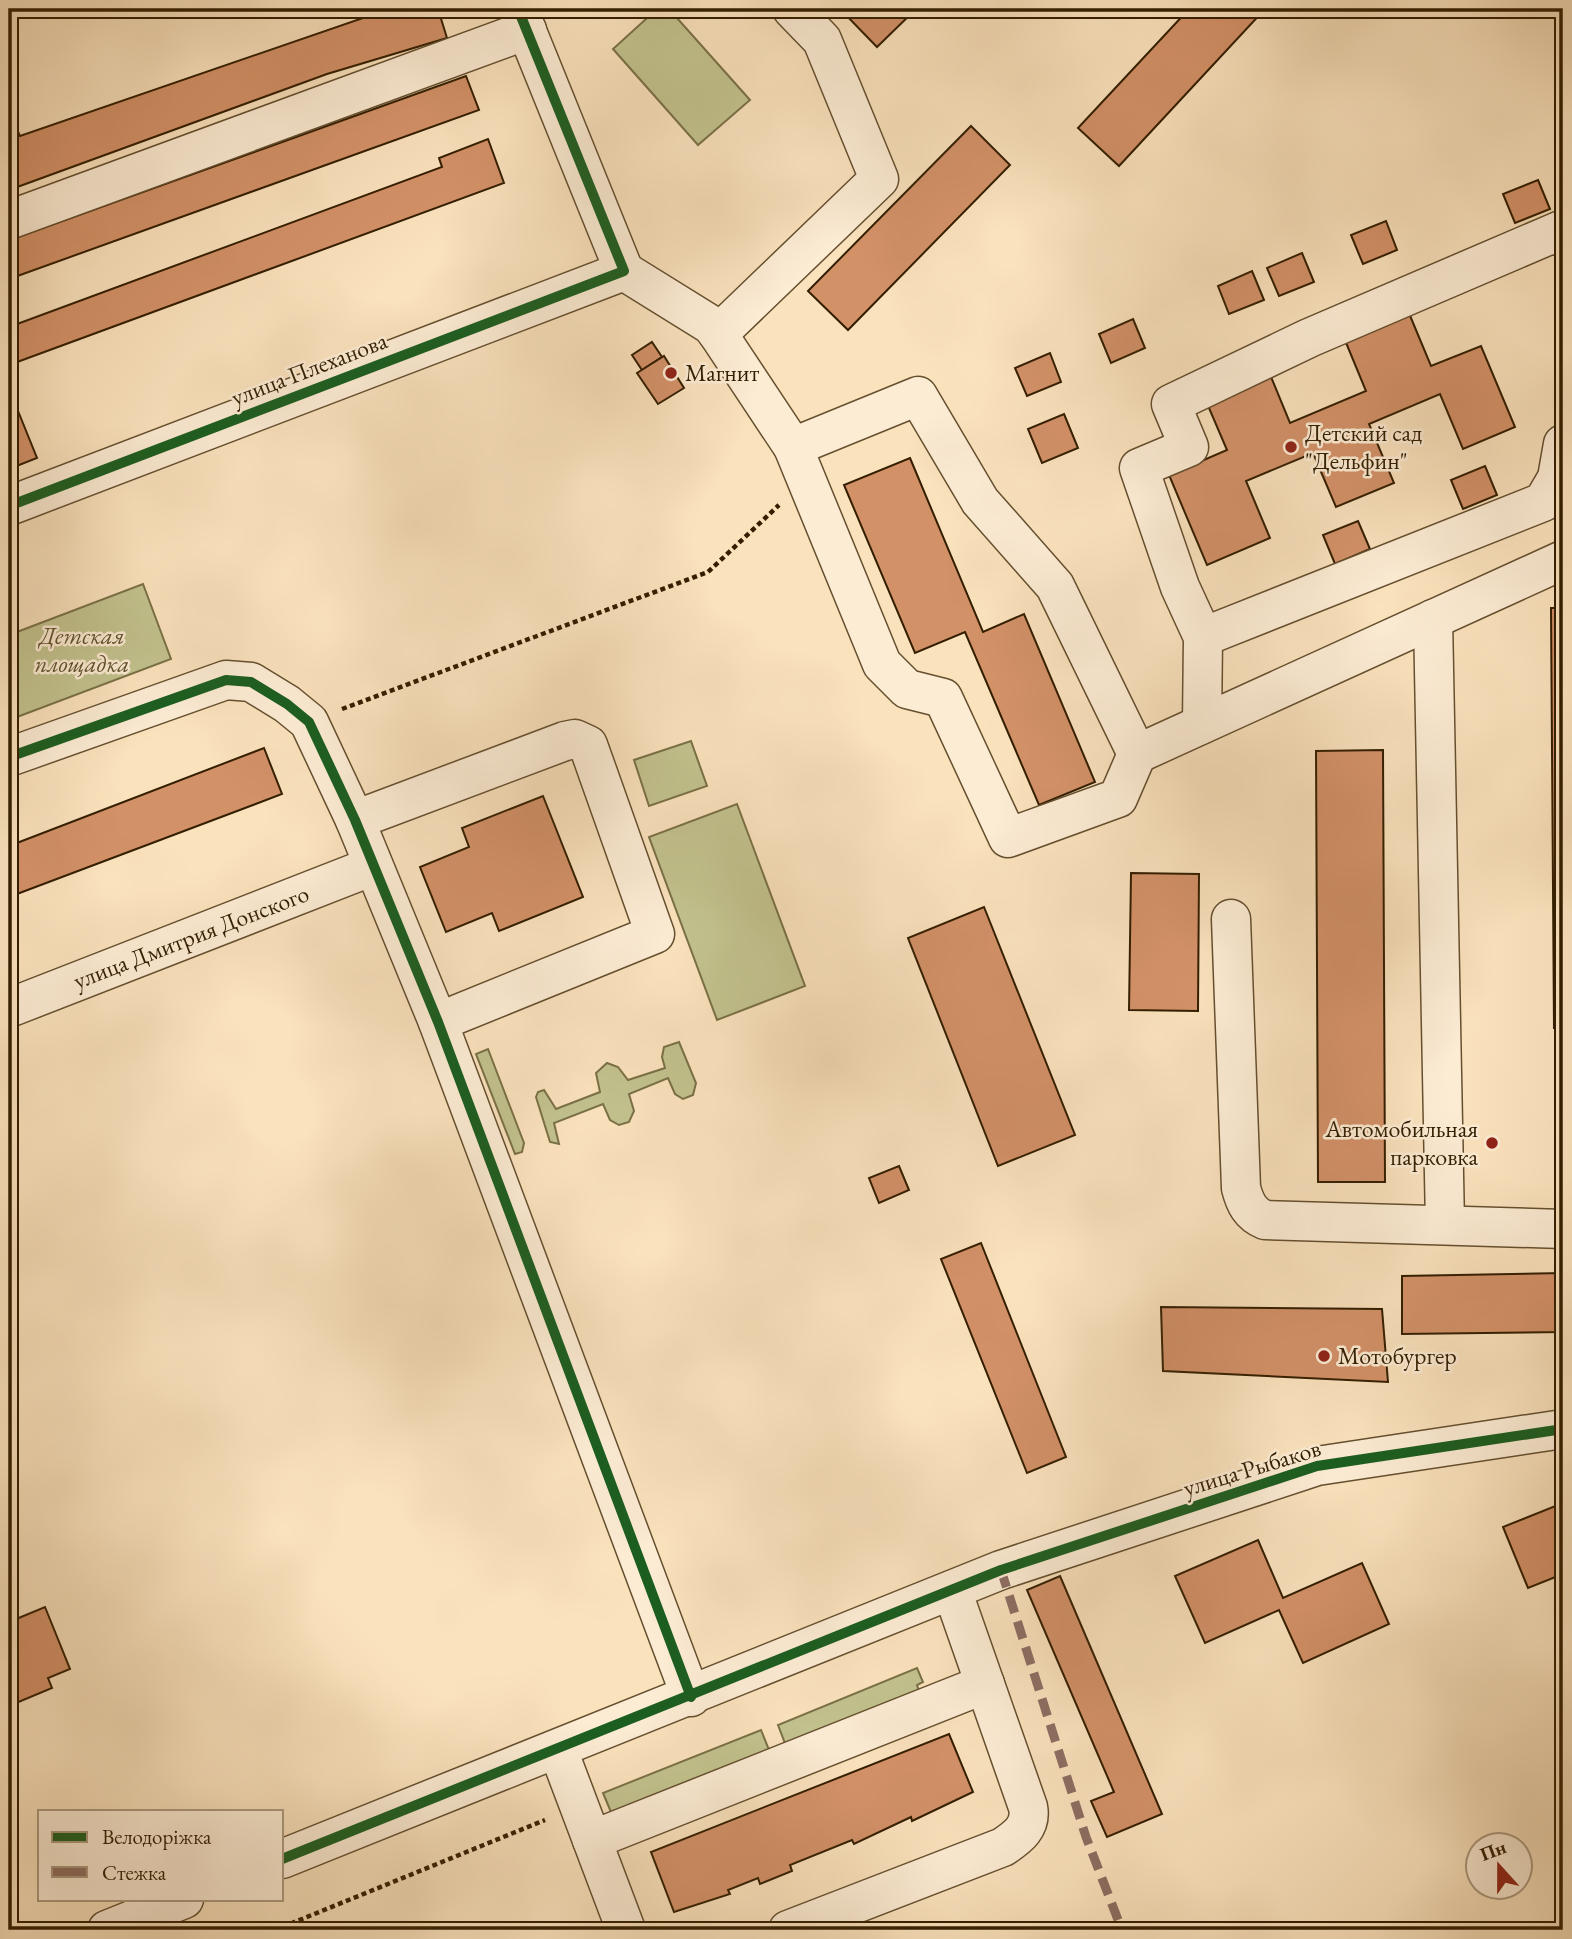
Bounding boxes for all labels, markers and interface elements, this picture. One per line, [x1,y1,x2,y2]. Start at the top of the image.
street label: улица Плеханова [226,324,392,413]
place label: Магнит [685,357,759,388]
marker: Магнит [663,365,679,381]
place label: Детский сад "Дельфин" [1305,417,1422,476]
marker: Детский сад "Дельфин" [1283,439,1299,455]
park label: Детская площадка [35,620,129,679]
street label: улица Дмитрия Донского [69,877,313,996]
place label: Автомобильная парковка [1324,1113,1478,1172]
marker: Автомобильная парковка [1484,1135,1500,1151]
place label: Мотобургер [1338,1340,1457,1371]
marker: Мотобургер [1316,1348,1332,1364]
street label: улица Рыбаков [1179,1432,1324,1503]
legend [38,1810,284,1900]
text: Велодоріжка [102,1823,212,1850]
north arrow [1464,1830,1534,1900]
text: Пн [1476,1834,1510,1867]
text: Стежка [102,1859,167,1886]

